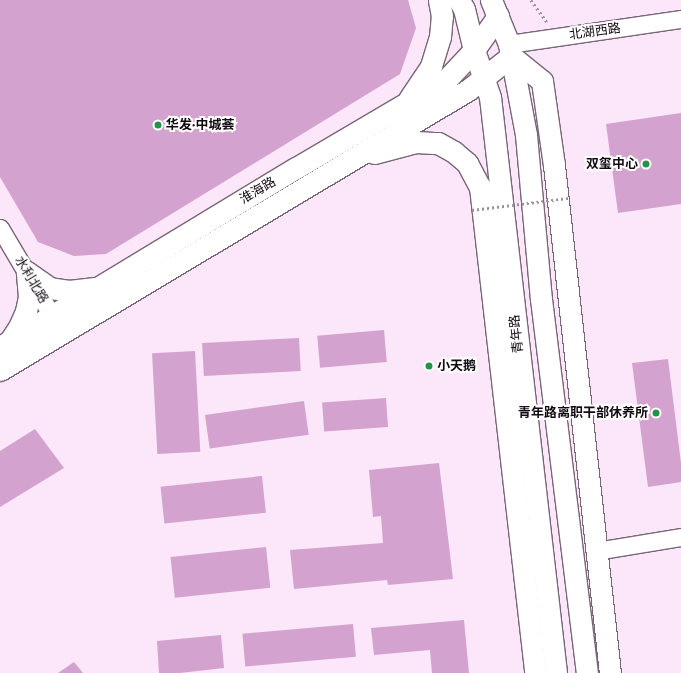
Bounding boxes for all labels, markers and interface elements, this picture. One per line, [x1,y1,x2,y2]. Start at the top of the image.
street label: 北湖西路 [568,21,622,43]
place label: 华发·中城荟 [166,117,234,133]
marker: 华发·中城荟 [153,120,163,130]
place label: 双玺中心 [586,156,638,172]
marker: 双玺中心 [641,159,651,169]
street label: 淮海路 [237,174,279,208]
street label: 水利北路 [11,254,51,306]
street label: 青年路 [507,314,527,354]
place label: 小天鹅 [437,358,476,374]
marker: 小天鹅 [424,361,434,371]
place label: 青年路离职干部休养所 [518,405,648,421]
marker: 青年路离职干部休养所 [651,408,661,418]

